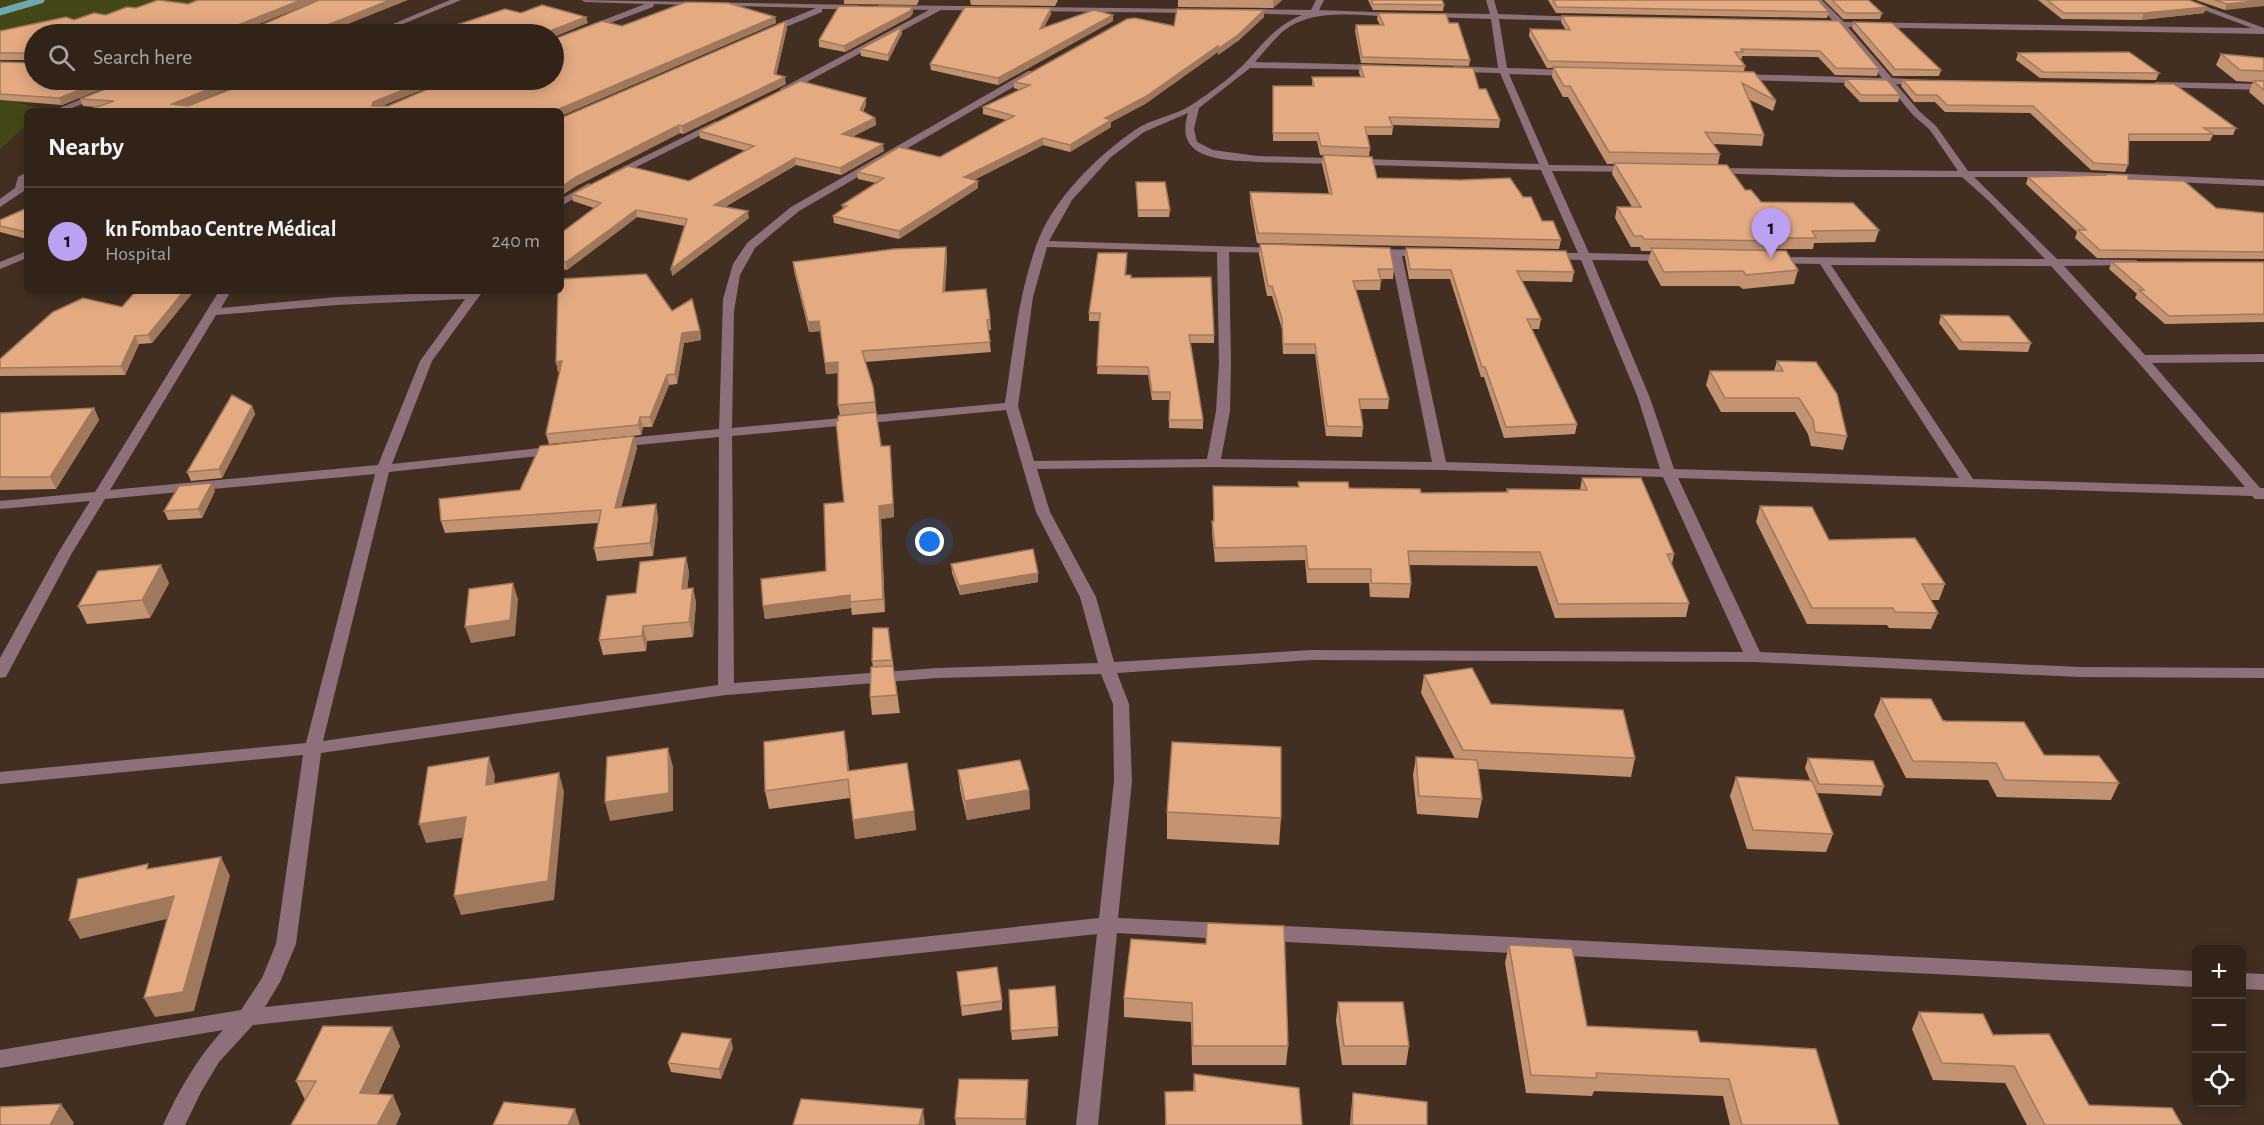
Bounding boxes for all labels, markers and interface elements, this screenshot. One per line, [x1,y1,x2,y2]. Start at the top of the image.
search box [24,24,564,90]
icon: search [45,41,78,74]
text: Search here [93,46,192,68]
text: Nearby [48,134,124,160]
pin: 1 [1752,208,1790,258]
text: kn Fombao Centre Médical [105,218,336,240]
text: 1 [64,231,71,251]
text: 240 m [491,231,540,251]
text: Hospital [105,244,171,264]
your location [915,527,944,556]
map controls [2192,945,2246,1107]
button: + [2192,945,2246,999]
button: − [2192,999,2246,1053]
button: locate [2192,1053,2246,1107]

